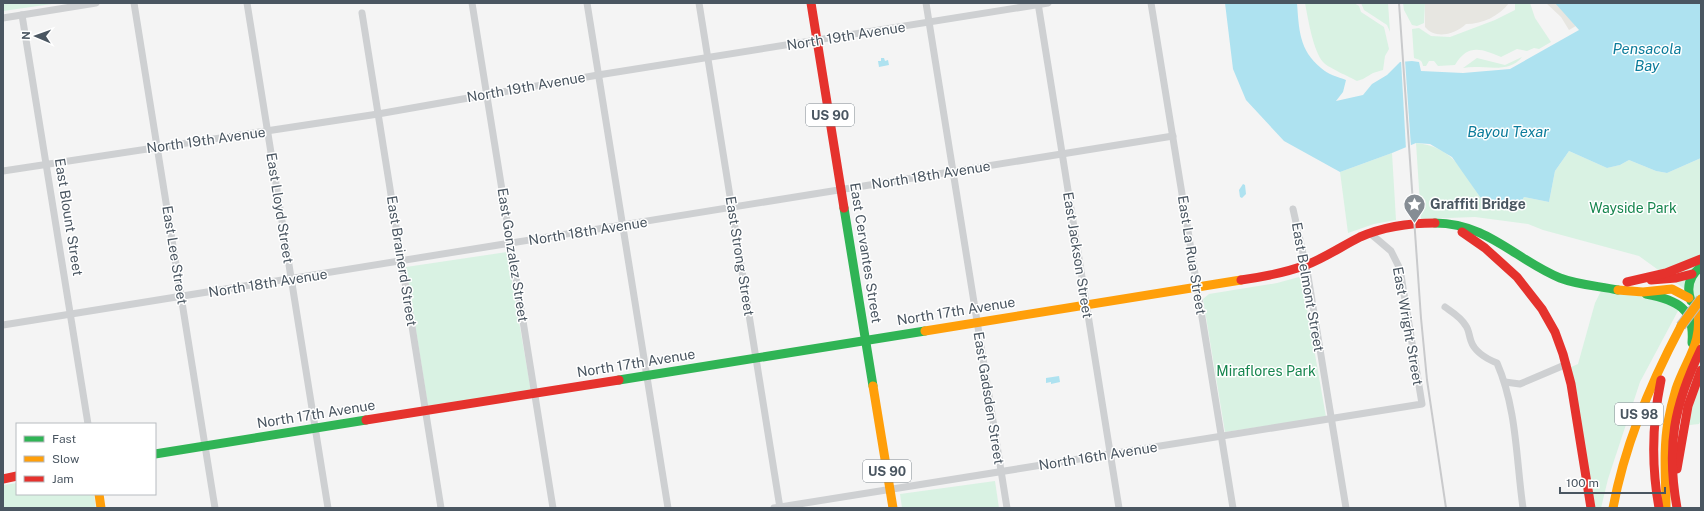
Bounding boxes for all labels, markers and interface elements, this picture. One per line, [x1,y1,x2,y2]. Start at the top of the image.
north arrow [16,16,56,56]
street label: North 19th Avenue [785,19,907,53]
text: N [20,31,32,40]
water label: Pensacola Bay [1612,40,1682,74]
street label: North 19th Avenue [466,69,587,105]
road number: US 90 [806,104,854,126]
water label: Bayou Texar [1467,123,1549,140]
street label: North 19th Avenue [145,124,267,156]
street label: East Lloyd Street [263,152,297,264]
street label: East Blount Street [52,157,86,277]
street label: North 18th Avenue [870,158,992,192]
street label: East Cervantes Street [847,182,885,324]
street label: East Gonzalez Street [495,187,531,323]
street label: East Jackson Street [1060,191,1096,319]
place icon: Graffiti Bridge [1402,191,1428,224]
street label: East La Rua Street [1175,194,1209,316]
street label: East Brainerd Street [384,195,420,327]
street label: East Strong Street [723,195,757,317]
place label: Graffiti Bridge [1430,196,1526,212]
park label: Wayside Park [1589,200,1677,216]
street label: East Lee Street [159,204,191,306]
street label: North 18th Avenue [527,214,649,248]
street label: East Belmont Street [1289,221,1327,353]
street label: East Wright Street [1390,265,1426,387]
street label: North 18th Avenue [207,266,329,300]
street label: North 17th Avenue [896,294,1016,328]
street label: East Gadsden Street [971,331,1007,465]
street label: North 17th Avenue [576,346,696,380]
park label: Miraflores Park [1216,363,1316,379]
street label: North 17th Avenue [256,397,376,431]
road number: US 98 [1615,403,1663,425]
legend [16,423,156,495]
text: Fast [52,432,77,446]
street label: North 16th Avenue [1037,439,1159,473]
text: Slow [52,452,80,466]
road number: US 90 [863,460,911,482]
scale bar [1560,469,1665,495]
text: Jam [52,472,74,486]
text: 100 m [1566,476,1599,490]

